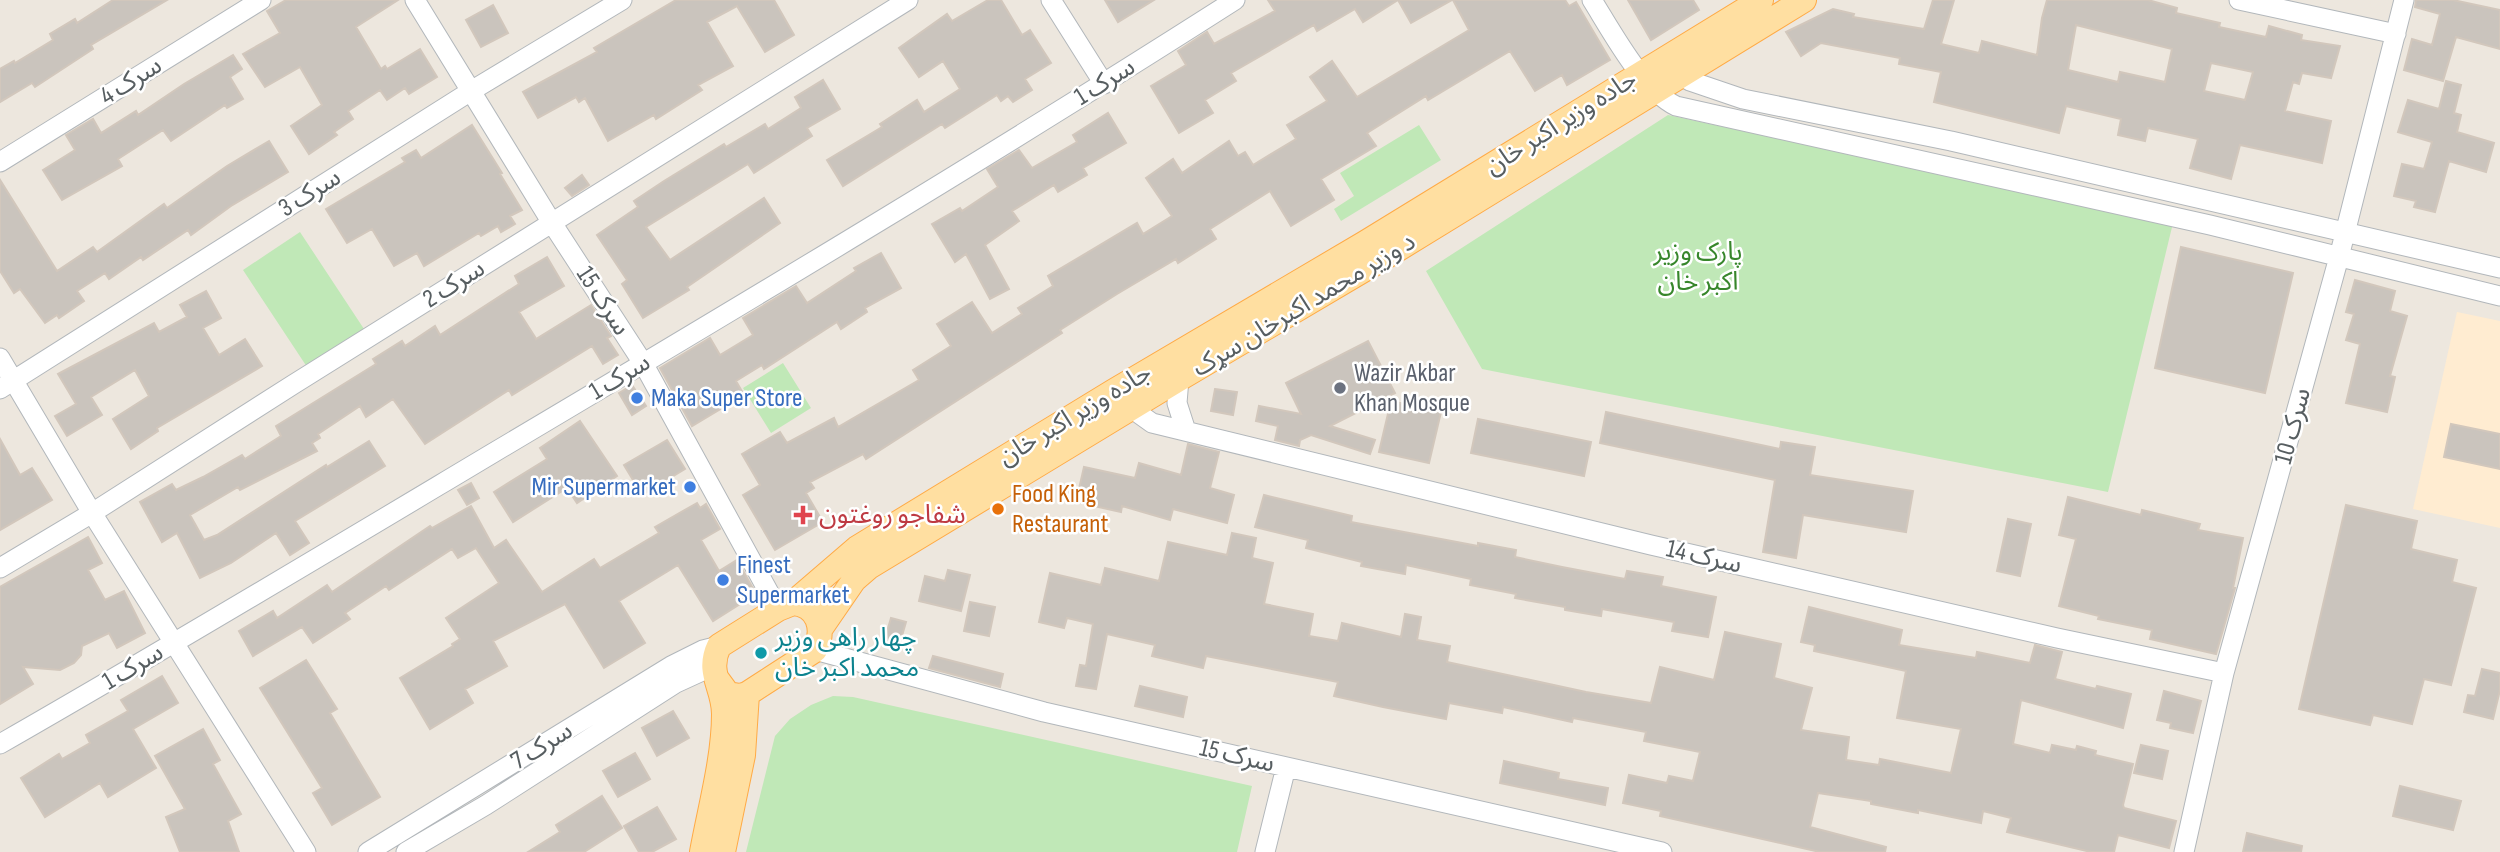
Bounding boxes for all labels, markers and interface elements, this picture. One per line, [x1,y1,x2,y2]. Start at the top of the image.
street label: سرک 4 [94,50,168,112]
street label: سرک 1 [1069,51,1141,113]
street label: جاده وزیر اکبر خان [1479,64,1643,182]
street label: سرک 3 [273,162,347,224]
street label: د وزیر محمد اکبرخان سړک [1187,226,1421,384]
park label: پارک وزیر اکبر خان [1652,237,1743,298]
street label: سرک 2 [417,253,491,315]
street label: سرک 15 [569,261,637,341]
street label: سرک 1 [584,347,656,407]
street label: جاده وزیر اکبر خان [993,357,1157,473]
place label: Wazir Akbar Khan Mosque [1354,358,1470,419]
marker: Wazir Akbar Khan Mosque [1332,380,1348,396]
place label: Maka Super Store [651,383,802,414]
street label: سرک 10 [2268,385,2318,467]
marker: Maka Super Store [629,390,645,406]
place label: Mir Supermarket [531,472,676,503]
marker: Mir Supermarket [682,479,698,495]
place label: Food King Restaurant [1012,479,1109,540]
place label: شفاجو روغتون [819,500,966,531]
marker: Food King Restaurant [990,501,1006,517]
marker: شفاجو روغتون [793,505,813,525]
street label: سرک 14 [1663,533,1745,581]
place label: Finest Supermarket [737,550,850,611]
marker: Finest Supermarket [715,572,731,588]
place label: چهار راهی وزیر محمد اکبر خان [774,623,919,684]
street label: سرک 1 [97,637,169,697]
marker: چهار راهی وزیر محمد اکبر خان [753,645,769,661]
street label: سرک 7 [505,715,579,777]
street label: سرک 15 [1196,732,1278,780]

